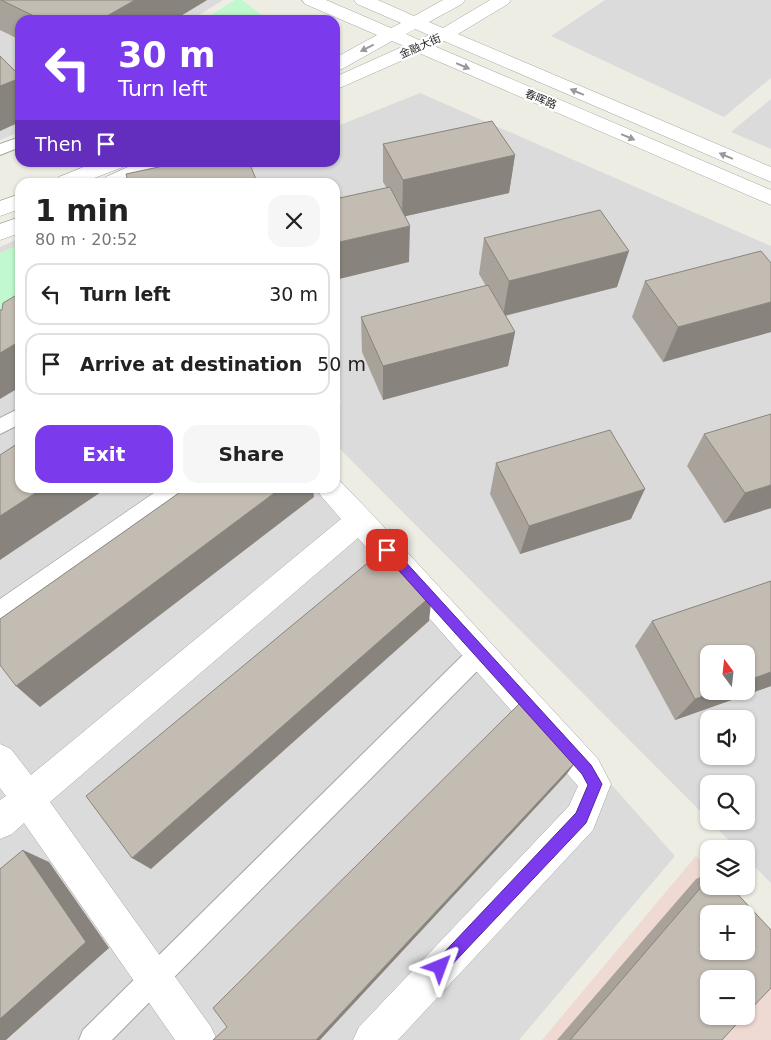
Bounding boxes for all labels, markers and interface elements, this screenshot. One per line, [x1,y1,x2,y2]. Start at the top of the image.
street label: 金融大街 [397,32,443,61]
icon: left [35,35,100,100]
text: 30 m [118,35,215,75]
one-way arrow [360,44,374,52]
one-way arrow [456,62,471,70]
text: Turn left [118,76,207,101]
street label: 春晖路 [523,87,559,112]
one-way arrow [570,88,584,96]
icon: arrive [92,130,120,158]
text: Then [35,133,82,155]
one-way arrow [621,133,635,141]
one-way arrow [719,152,733,160]
text: 1 min [35,193,129,228]
button: close [268,195,320,247]
text: 80 m · 20:52 [35,230,137,249]
icon: left [37,280,65,308]
text: Turn left [80,283,171,305]
text: 30 m [269,283,318,305]
icon: arrive [37,350,65,378]
text: Arrive at destination [80,353,302,375]
text: 50 m [317,353,366,375]
button: Exit [35,425,173,483]
button: Share [183,425,320,483]
pin [366,529,408,571]
icon: arrive [373,536,401,564]
north arrow [700,645,755,700]
map controls [700,645,755,1025]
button: sound [700,710,755,765]
button: search [700,775,755,830]
button: layers [700,840,755,895]
button: + [700,905,755,960]
position arrow [413,940,465,992]
button: − [700,970,755,1025]

